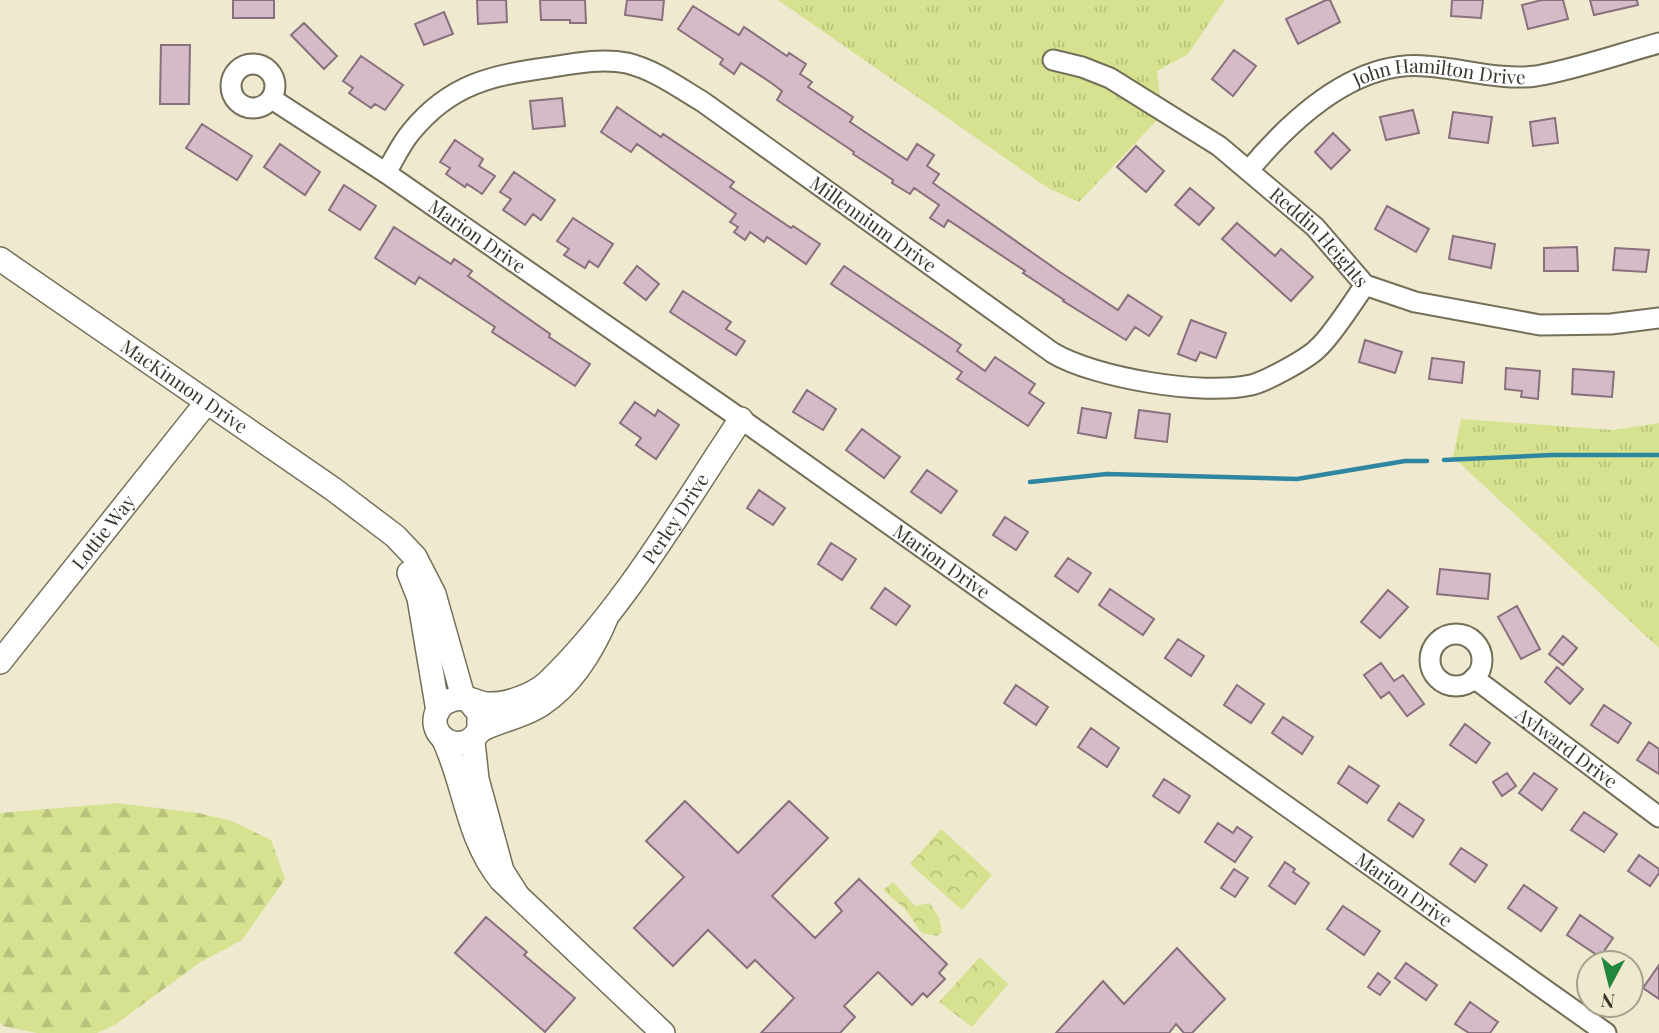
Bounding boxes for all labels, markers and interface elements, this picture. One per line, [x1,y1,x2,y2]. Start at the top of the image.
street label: John Hamilton Drive [1347,52,1526,92]
street label: Millennium Drive [805,169,942,278]
street label: Reddin Heights [1265,180,1375,292]
street label: Marion Drive [424,193,532,278]
street label: MacKinnon Drive [116,332,254,438]
street label: Perley Drive [635,468,714,569]
street label: Lottie Way [65,488,141,574]
street label: Marion Drive [889,517,996,604]
street label: Aylward Drive [1510,700,1623,794]
street label: Marion Drive [1351,846,1458,932]
north arrow [1575,949,1645,1019]
text: N [1599,988,1616,1016]

